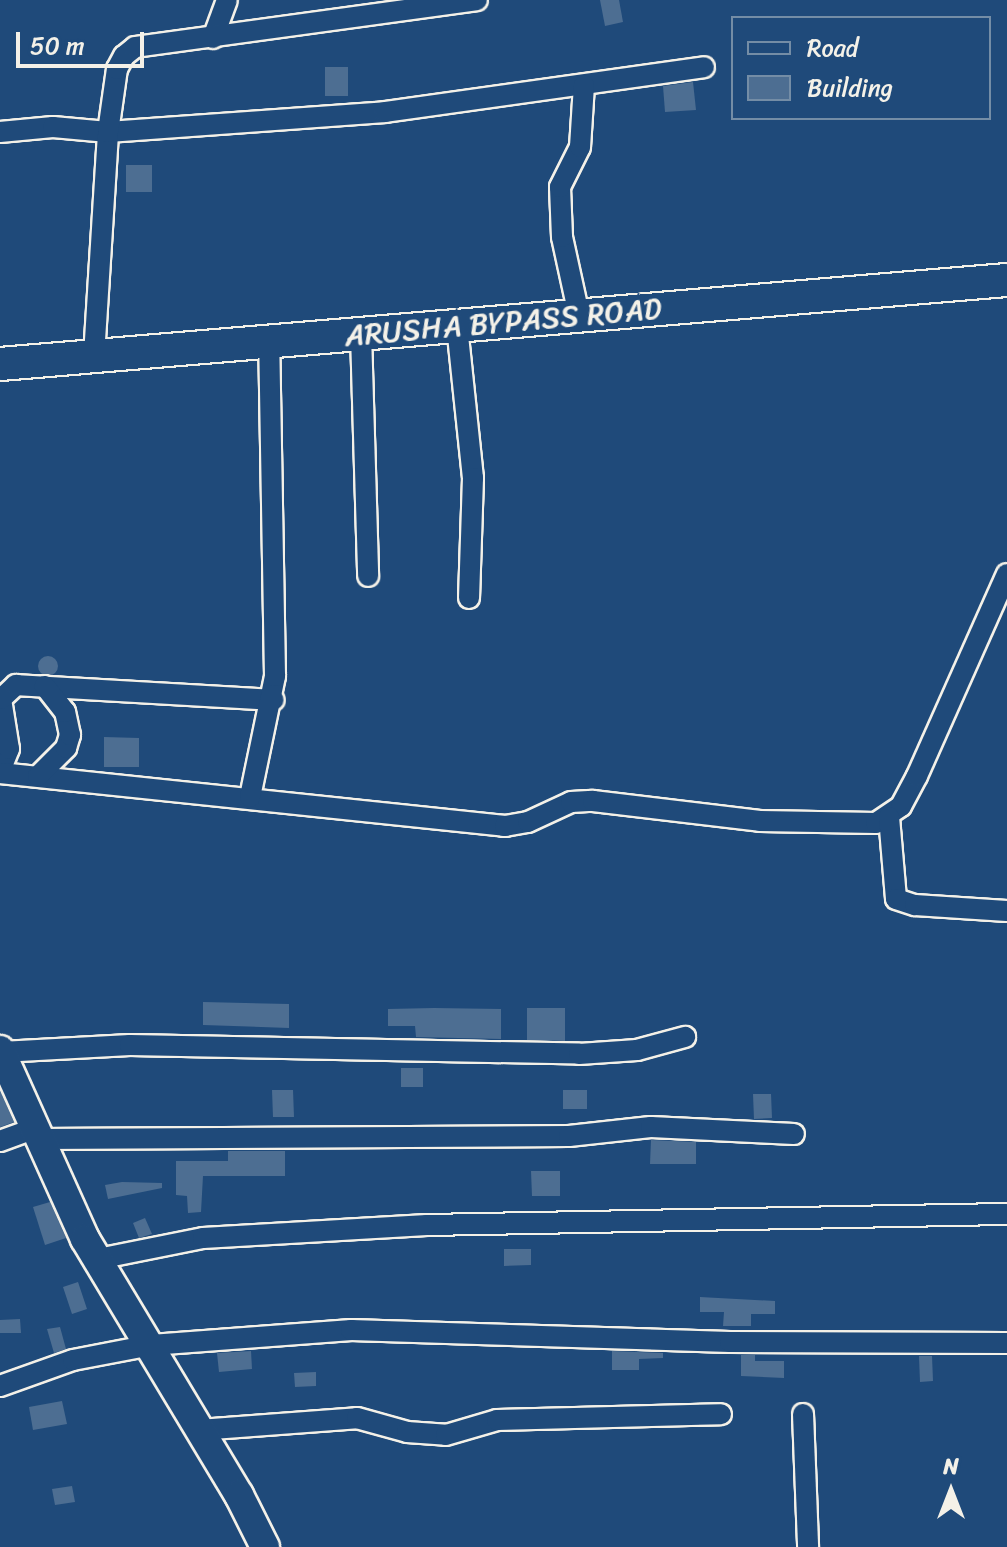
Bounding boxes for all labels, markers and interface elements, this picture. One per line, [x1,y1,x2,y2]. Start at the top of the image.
scale bar [20,16,148,66]
legend [731,16,991,120]
text: 50 m [30,25,85,67]
text: Road [807,27,858,69]
text: Building [807,67,893,109]
street label: ARUSHA BYPASS ROAD [343,290,663,354]
text: N [943,1447,959,1486]
north arrow [911,1451,991,1531]

